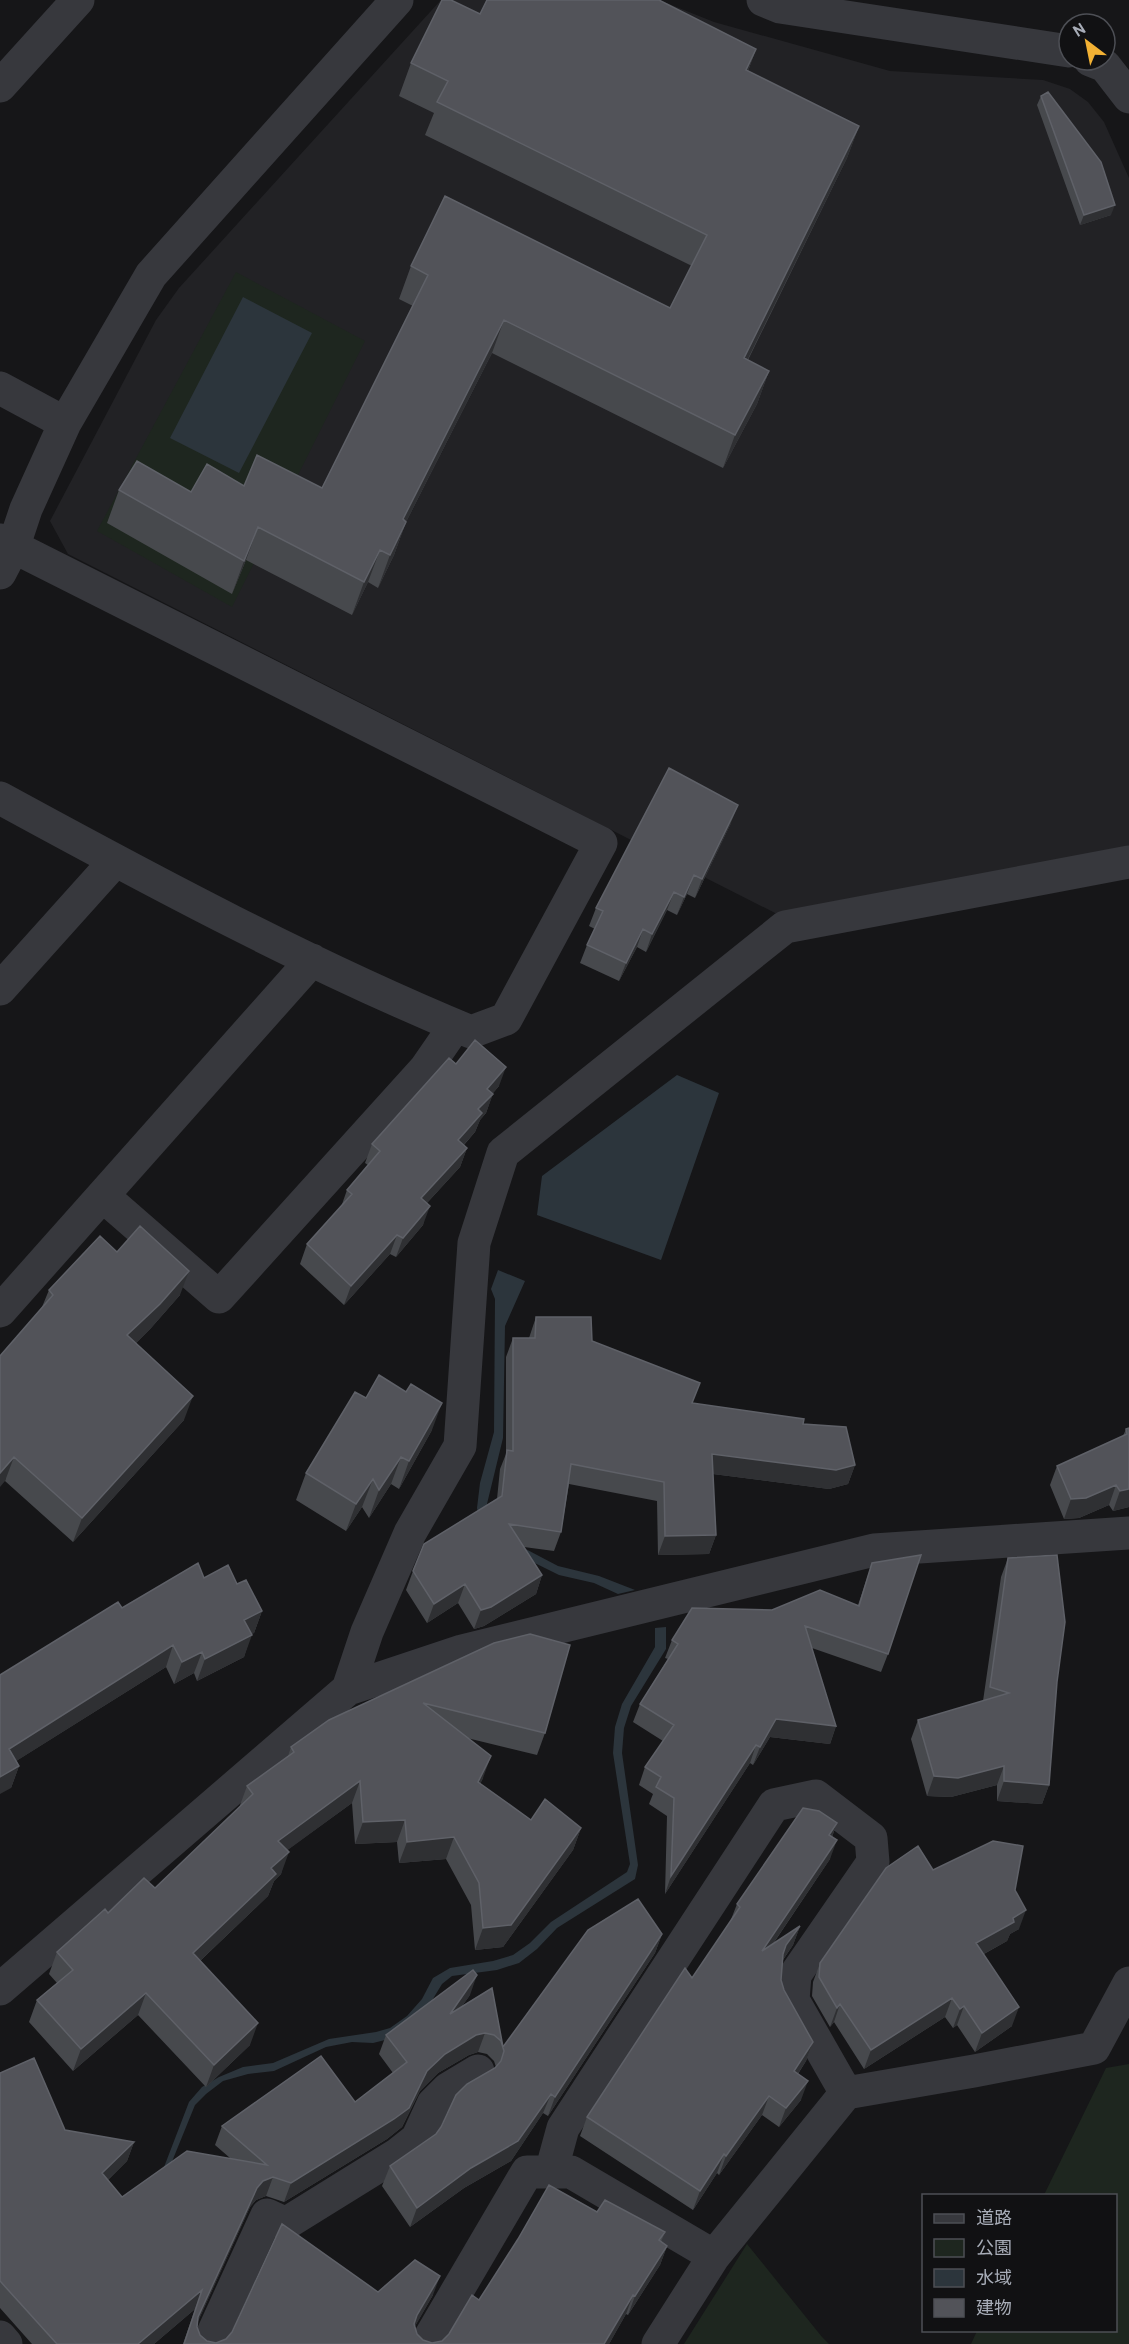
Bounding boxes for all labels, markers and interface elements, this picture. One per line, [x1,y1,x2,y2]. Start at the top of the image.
north arrow [1057,12,1117,72]
text: N [1070,19,1090,43]
legend [922,2194,1117,2332]
text: 道路 [976,2208,1012,2231]
text: 公園 [976,2238,1012,2261]
text: 水域 [976,2268,1012,2291]
text: 建物 [976,2298,1012,2321]

